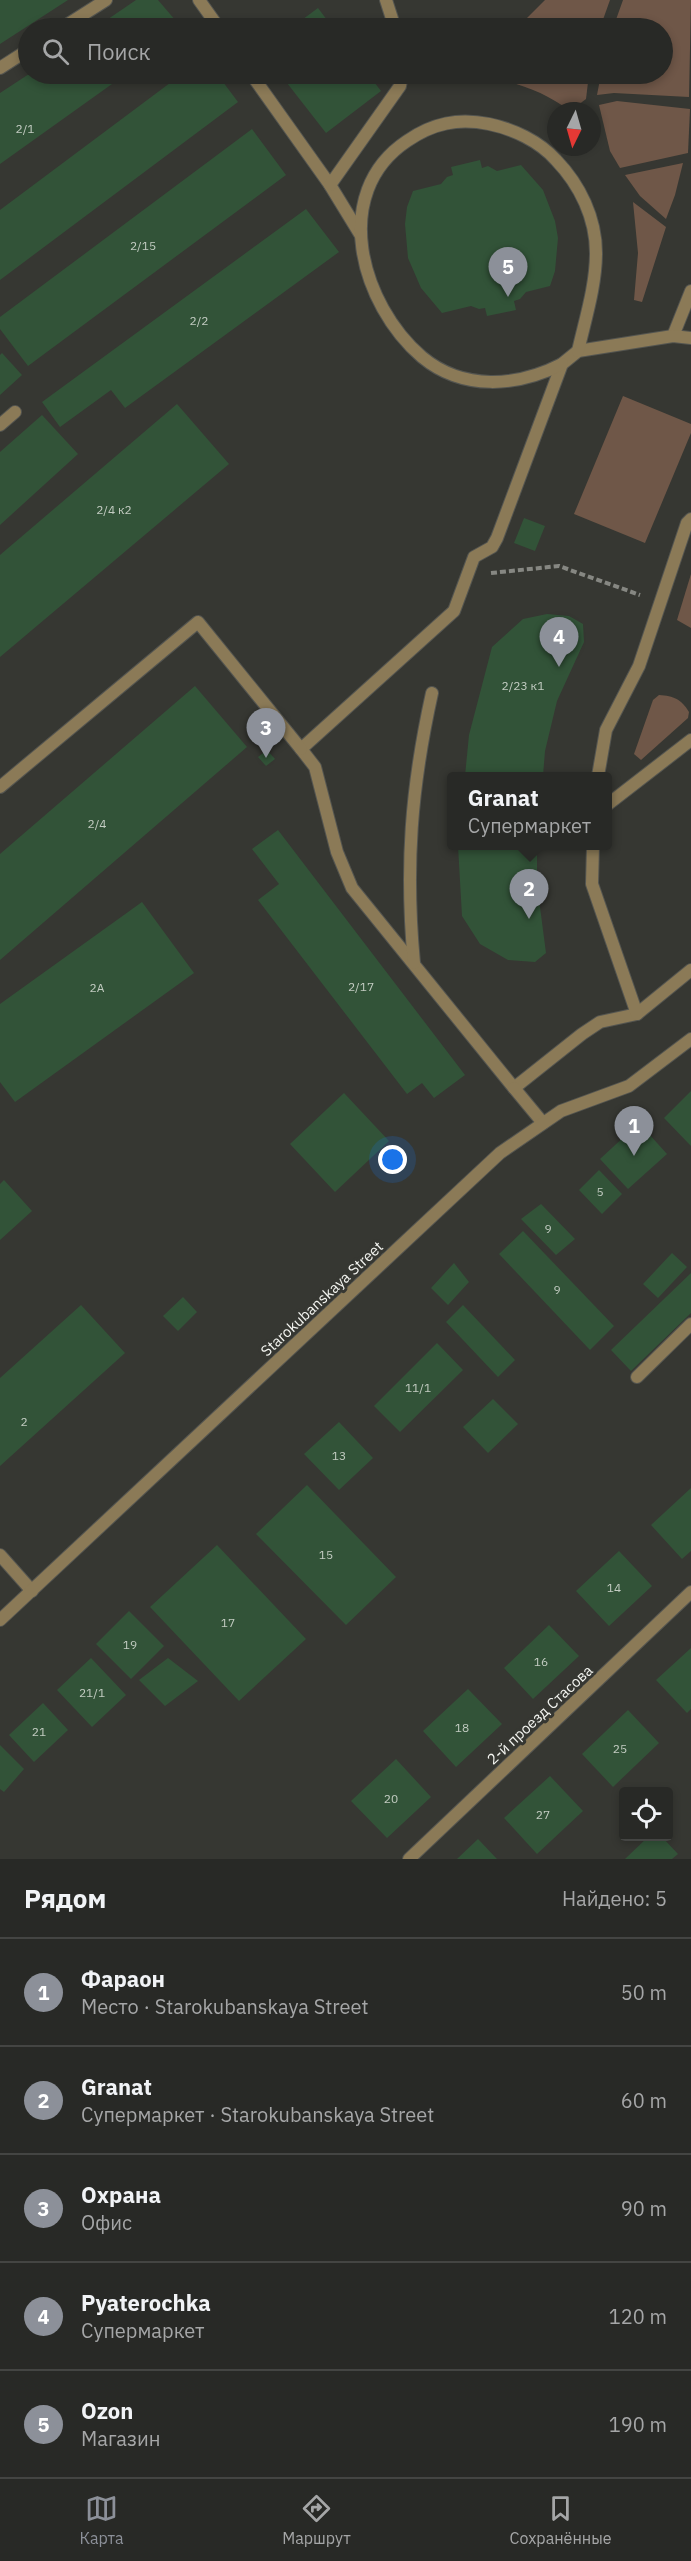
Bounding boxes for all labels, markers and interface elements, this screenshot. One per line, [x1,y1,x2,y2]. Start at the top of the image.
search box [18,18,673,84]
icon: search [39,35,72,68]
text: Поиск [87,37,151,66]
north arrow [547,102,601,156]
house number: 2/1 [16,121,35,136]
house number: 2/15 [130,238,156,253]
pin: 5 [488,248,528,297]
house number: 2/2 [190,313,209,328]
house number: 2/4 к2 [96,502,132,517]
pin: 4 [540,618,578,667]
house number: 2/23 к1 [502,678,544,693]
pin: 3 [246,708,286,758]
popup [447,772,612,850]
text: Granat [468,783,539,812]
text: Супермаркет [468,812,591,839]
house number: 2/4 [88,816,107,831]
pin: 2 [510,870,548,919]
house number: 2/17 [348,979,374,994]
house number: 2А [90,980,105,995]
pin: 1 [614,1106,654,1156]
your location [378,1145,407,1174]
house number: 5 [596,1184,604,1199]
house number: 9 [544,1221,552,1236]
street label: Starokubanskaya Street [257,1237,387,1360]
house number: 9 [553,1282,561,1297]
house number: 11/1 [405,1380,431,1395]
house number: 2 [20,1414,28,1429]
house number: 13 [332,1448,346,1463]
house number: 15 [319,1547,333,1562]
house number: 14 [607,1580,621,1595]
house number: 17 [221,1615,235,1630]
house number: 19 [123,1637,137,1652]
house number: 16 [534,1654,548,1669]
street label: 2-й проезд Стасова [483,1661,596,1769]
house number: 21/1 [79,1685,105,1700]
house number: 18 [455,1720,469,1735]
house number: 21 [32,1724,46,1739]
house number: 25 [613,1741,627,1756]
map controls [619,1787,673,1841]
button: locate [619,1787,673,1841]
house number: 20 [384,1791,398,1806]
house number: 27 [536,1807,550,1822]
text: Рядом [24,1881,106,1915]
text: Найдено: 5 [562,1885,667,1912]
text: Фараон [81,1964,165,1993]
text: 1 [38,1979,50,2006]
text: 50 m [621,1979,667,2006]
text: Место · Starokubanskaya Street [81,1993,369,2020]
text: Granat [81,2072,152,2101]
text: 2 [38,2087,50,2114]
text: 60 m [621,2087,667,2114]
text: Супермаркет · Starokubanskaya Street [81,2101,434,2128]
text: Охрана [81,2180,161,2209]
text: 3 [38,2195,50,2222]
text: 90 m [621,2195,667,2222]
text: Офис [81,2209,132,2236]
text: Pyaterochka [81,2288,211,2317]
text: 4 [38,2303,50,2330]
text: 120 m [609,2303,667,2330]
text: Супермаркет [81,2317,204,2344]
text: Ozon [81,2396,133,2425]
text: 5 [38,2411,50,2438]
text: 190 m [609,2411,667,2438]
text: Магазин [81,2425,161,2452]
tab: Карта [79,2492,123,2548]
tab: Маршрут [282,2492,351,2548]
tab: Сохранённые [510,2492,612,2548]

